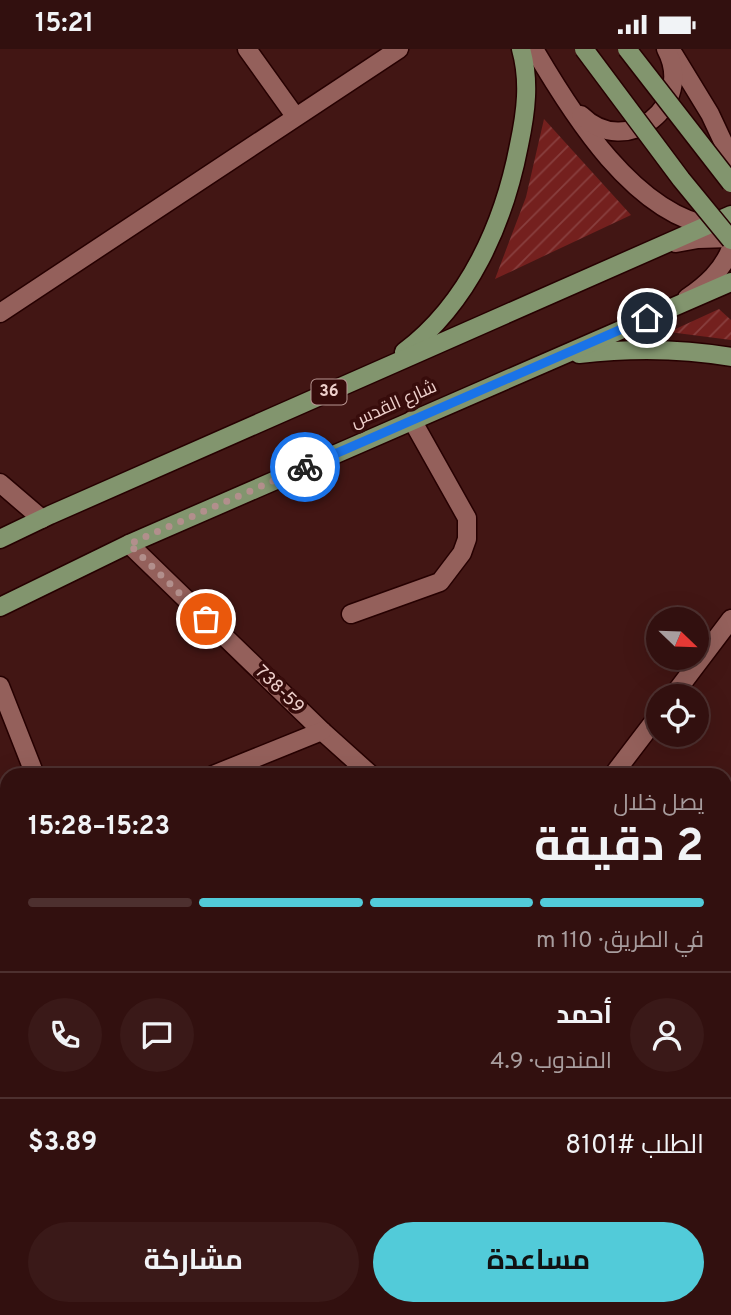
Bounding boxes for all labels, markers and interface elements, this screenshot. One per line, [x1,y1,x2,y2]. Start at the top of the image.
text: 15:21 [35,8,94,41]
pin [617,288,677,348]
icon: home [628,299,666,337]
street label: شارع القدس [347,376,441,434]
road number: 36 [312,379,346,405]
courier [270,432,340,502]
icon: bike [286,448,324,486]
pin [176,589,236,649]
icon: bag [187,600,225,638]
north arrow [646,607,709,670]
map controls [646,607,709,747]
street label: 738-59 [250,661,308,719]
button: locate [646,684,709,747]
text: يصل خلال [613,790,704,819]
text: 15:23–15:28 [28,811,170,844]
text: 2 دقيقة [534,819,704,878]
text: في الطريق · 110 m [536,927,704,956]
button: phone [28,998,102,1072]
button: chat [120,998,194,1072]
button: person [630,998,704,1072]
text: أحمد [556,1000,612,1033]
text: المندوب · 4.9 [490,1048,612,1077]
text: $3.89 [28,1127,97,1160]
text: الطلب #8101 [565,1130,704,1163]
button: مشاركة [28,1222,359,1302]
button: مساعدة [373,1222,704,1302]

